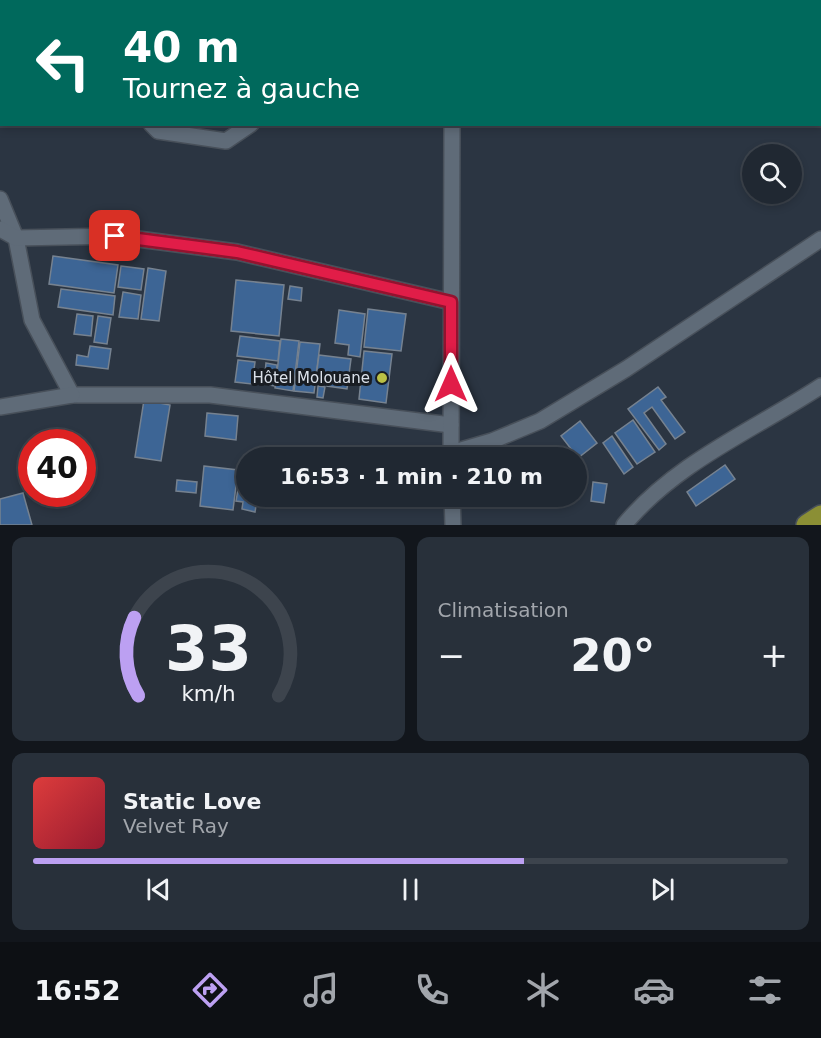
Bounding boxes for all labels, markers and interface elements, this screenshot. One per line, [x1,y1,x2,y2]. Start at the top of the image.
text: 40 m [123,23,240,72]
icon: left [24,24,102,102]
text: Tournez à gauche [123,73,360,104]
map controls [742,144,802,204]
button: search [742,144,802,204]
pin [89,210,140,261]
icon: arrive [98,219,131,252]
position arrow [419,352,483,416]
place label: Hôtel Molouane [253,369,370,387]
marker: Hôtel Molouane [375,371,389,385]
speed limit sign: 40 [18,429,96,507]
text: 16:53 · 1 min · 210 m [280,464,543,489]
text: Climatisation [438,598,569,622]
text: 33 [165,612,252,685]
text: 20° [570,629,655,682]
text: − [438,636,465,675]
text: + [760,636,788,675]
text: km/h [181,681,235,706]
text: Static Love [123,789,261,814]
text: Velvet Ray [123,814,229,838]
icon: previous [142,873,175,906]
icon: pause [394,873,427,906]
icon: next [646,873,679,906]
icon: directions [189,969,231,1011]
icon: music [300,969,342,1011]
icon: phone [411,969,453,1011]
icon: climate [522,969,564,1011]
icon: car [633,969,675,1011]
icon: filters [744,969,786,1011]
text: 16:52 [35,975,120,1006]

